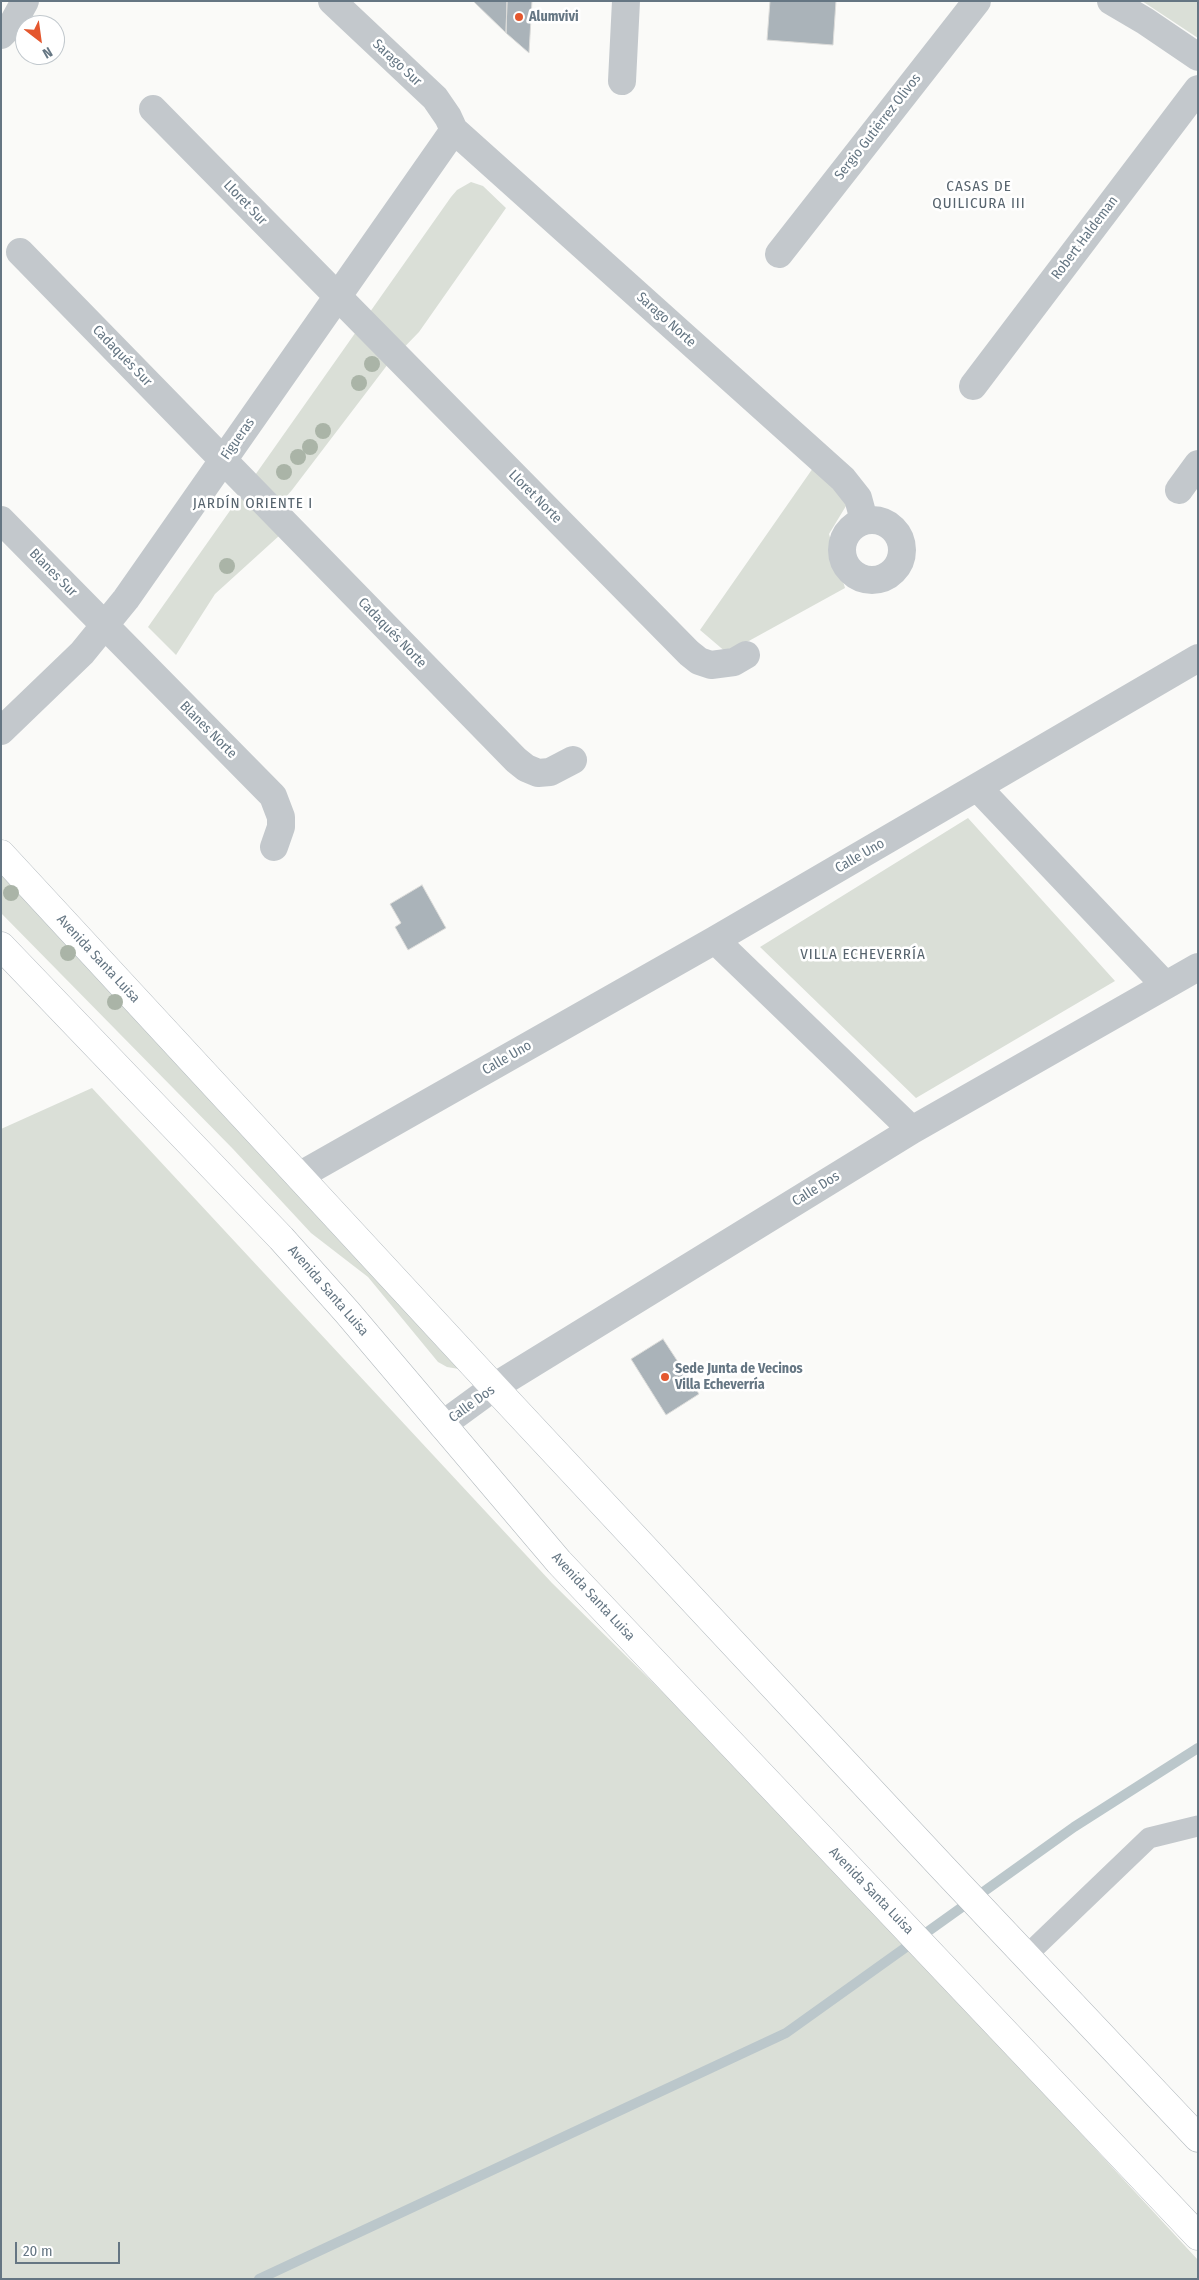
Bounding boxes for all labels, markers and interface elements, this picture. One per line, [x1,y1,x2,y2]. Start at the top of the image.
place label: Alumvivi [529,9,579,25]
marker: Alumvivi [513,11,525,23]
north arrow [15,15,65,65]
street label: Sarago Sur [369,36,425,90]
text: N [39,43,55,62]
street label: Sergio Gutiérrez Olivos [831,71,925,183]
street label: Lloret Sur [220,177,270,229]
district label: CASAS DE QUILICURA III [931,178,1027,213]
street label: Robert Haldeman [1048,193,1122,283]
street label: Sarago Norte [633,289,699,351]
street label: Cadaqués Sur [89,322,155,390]
street label: Figueras [218,415,258,463]
street label: Lloret Norte [505,467,565,527]
district label: JARDÍN ORIENTE I [191,495,315,513]
street label: Blanes Sur [26,546,80,600]
street label: Cadaqués Norte [354,594,430,672]
street label: Blanes Norte [176,698,240,762]
street label: Calle Uno [832,835,888,877]
street label: Avenida Santa Luisa [53,911,143,1007]
district label: VILLA ECHEVERRÍA [798,946,928,964]
street label: Calle Uno [479,1037,535,1079]
street label: Calle Dos [789,1168,843,1210]
street label: Avenida Santa Luisa [284,1242,372,1340]
place label: Sede Junta de Vecinos Villa Echeverría [675,1361,803,1394]
marker: Sede Junta de Vecinos Villa Echeverría [659,1371,671,1383]
street label: Calle Dos [446,1382,498,1426]
street label: Avenida Santa Luisa [548,1549,638,1645]
street label: Avenida Santa Luisa [825,1844,917,1938]
scale bar [18,2232,122,2264]
text: 20 m [23,2242,53,2260]

